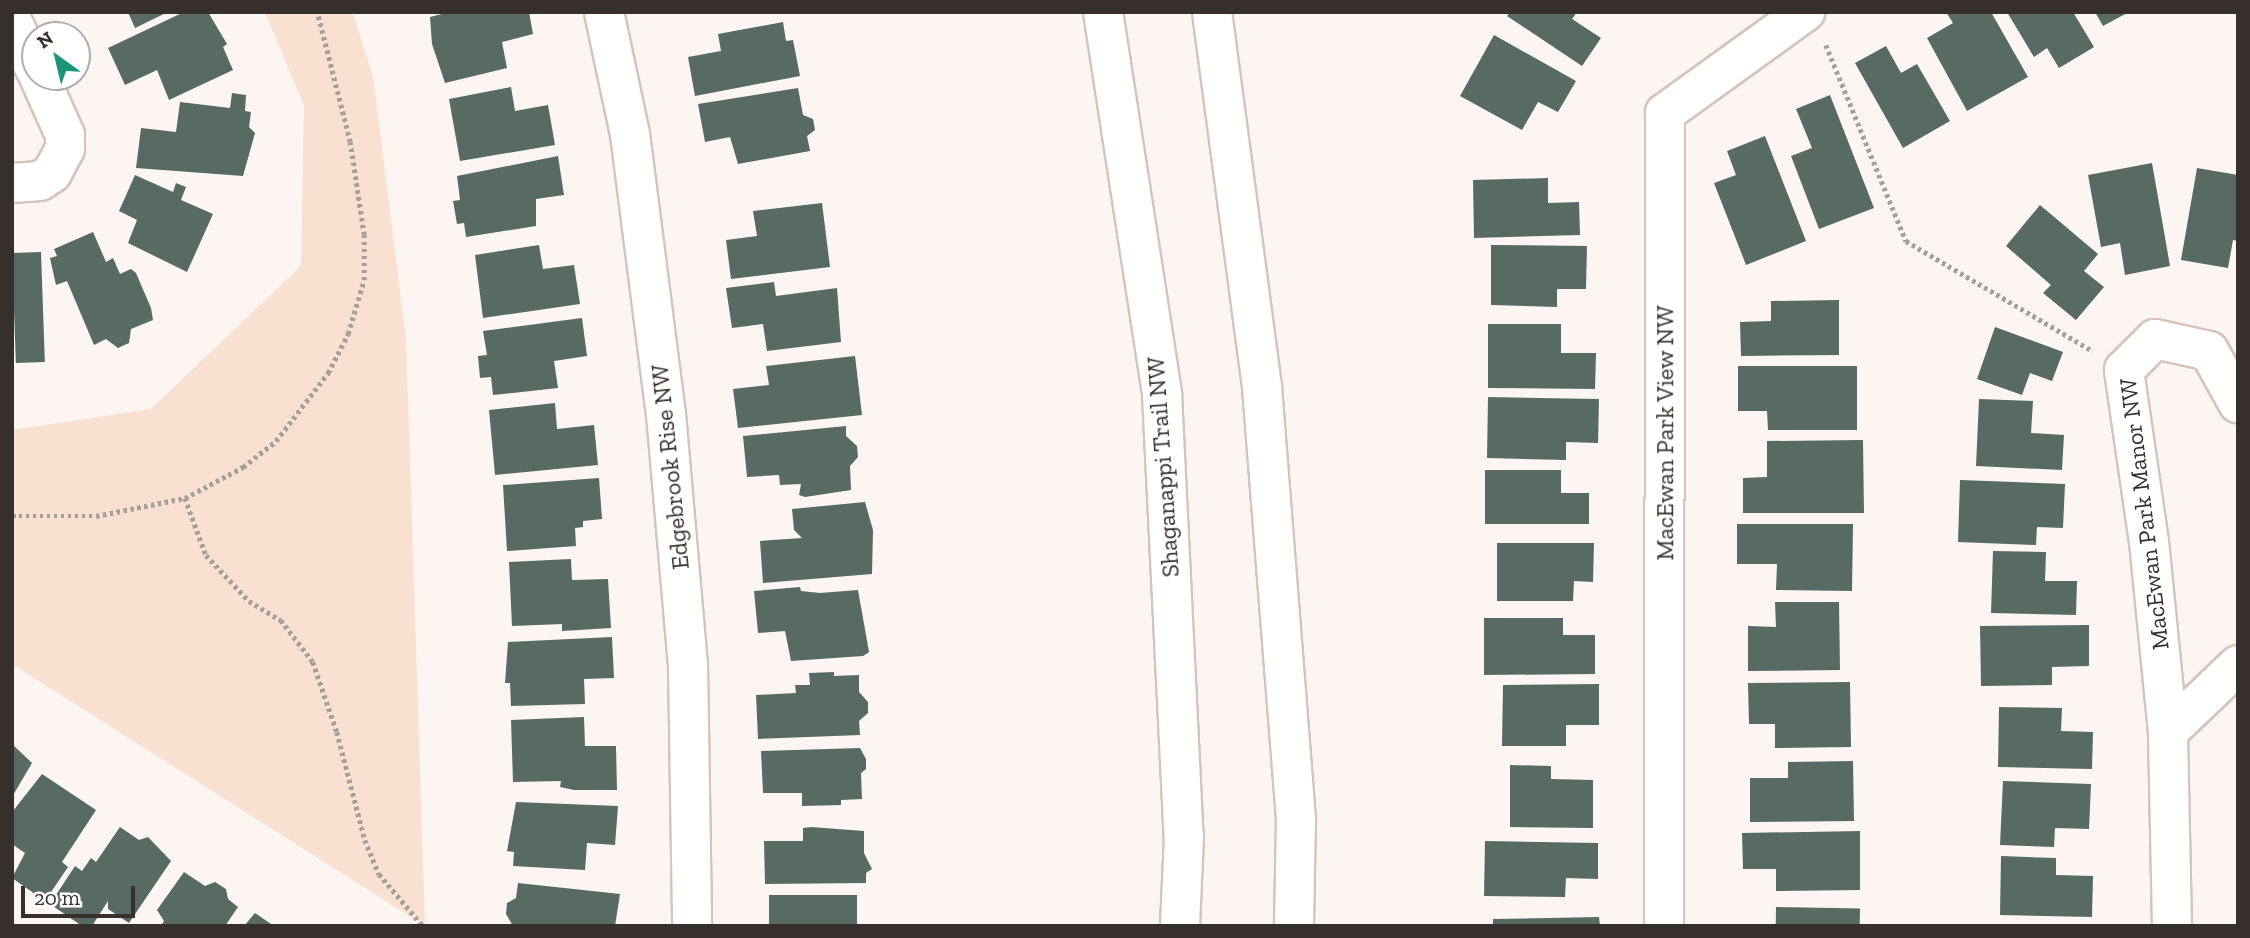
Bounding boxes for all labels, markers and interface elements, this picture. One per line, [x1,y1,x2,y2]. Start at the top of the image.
north arrow [21,21,91,91]
text: N [33,26,58,53]
street label: MacEwan Park View NW [1651,305,1679,561]
street label: Shaganappi Trail NW [1141,356,1185,578]
street label: Edgebrook Rise NW [645,363,695,571]
street label: MacEwan Park Manor NW [2113,376,2175,652]
scale bar [24,872,138,916]
text: 20 m [34,885,80,910]

